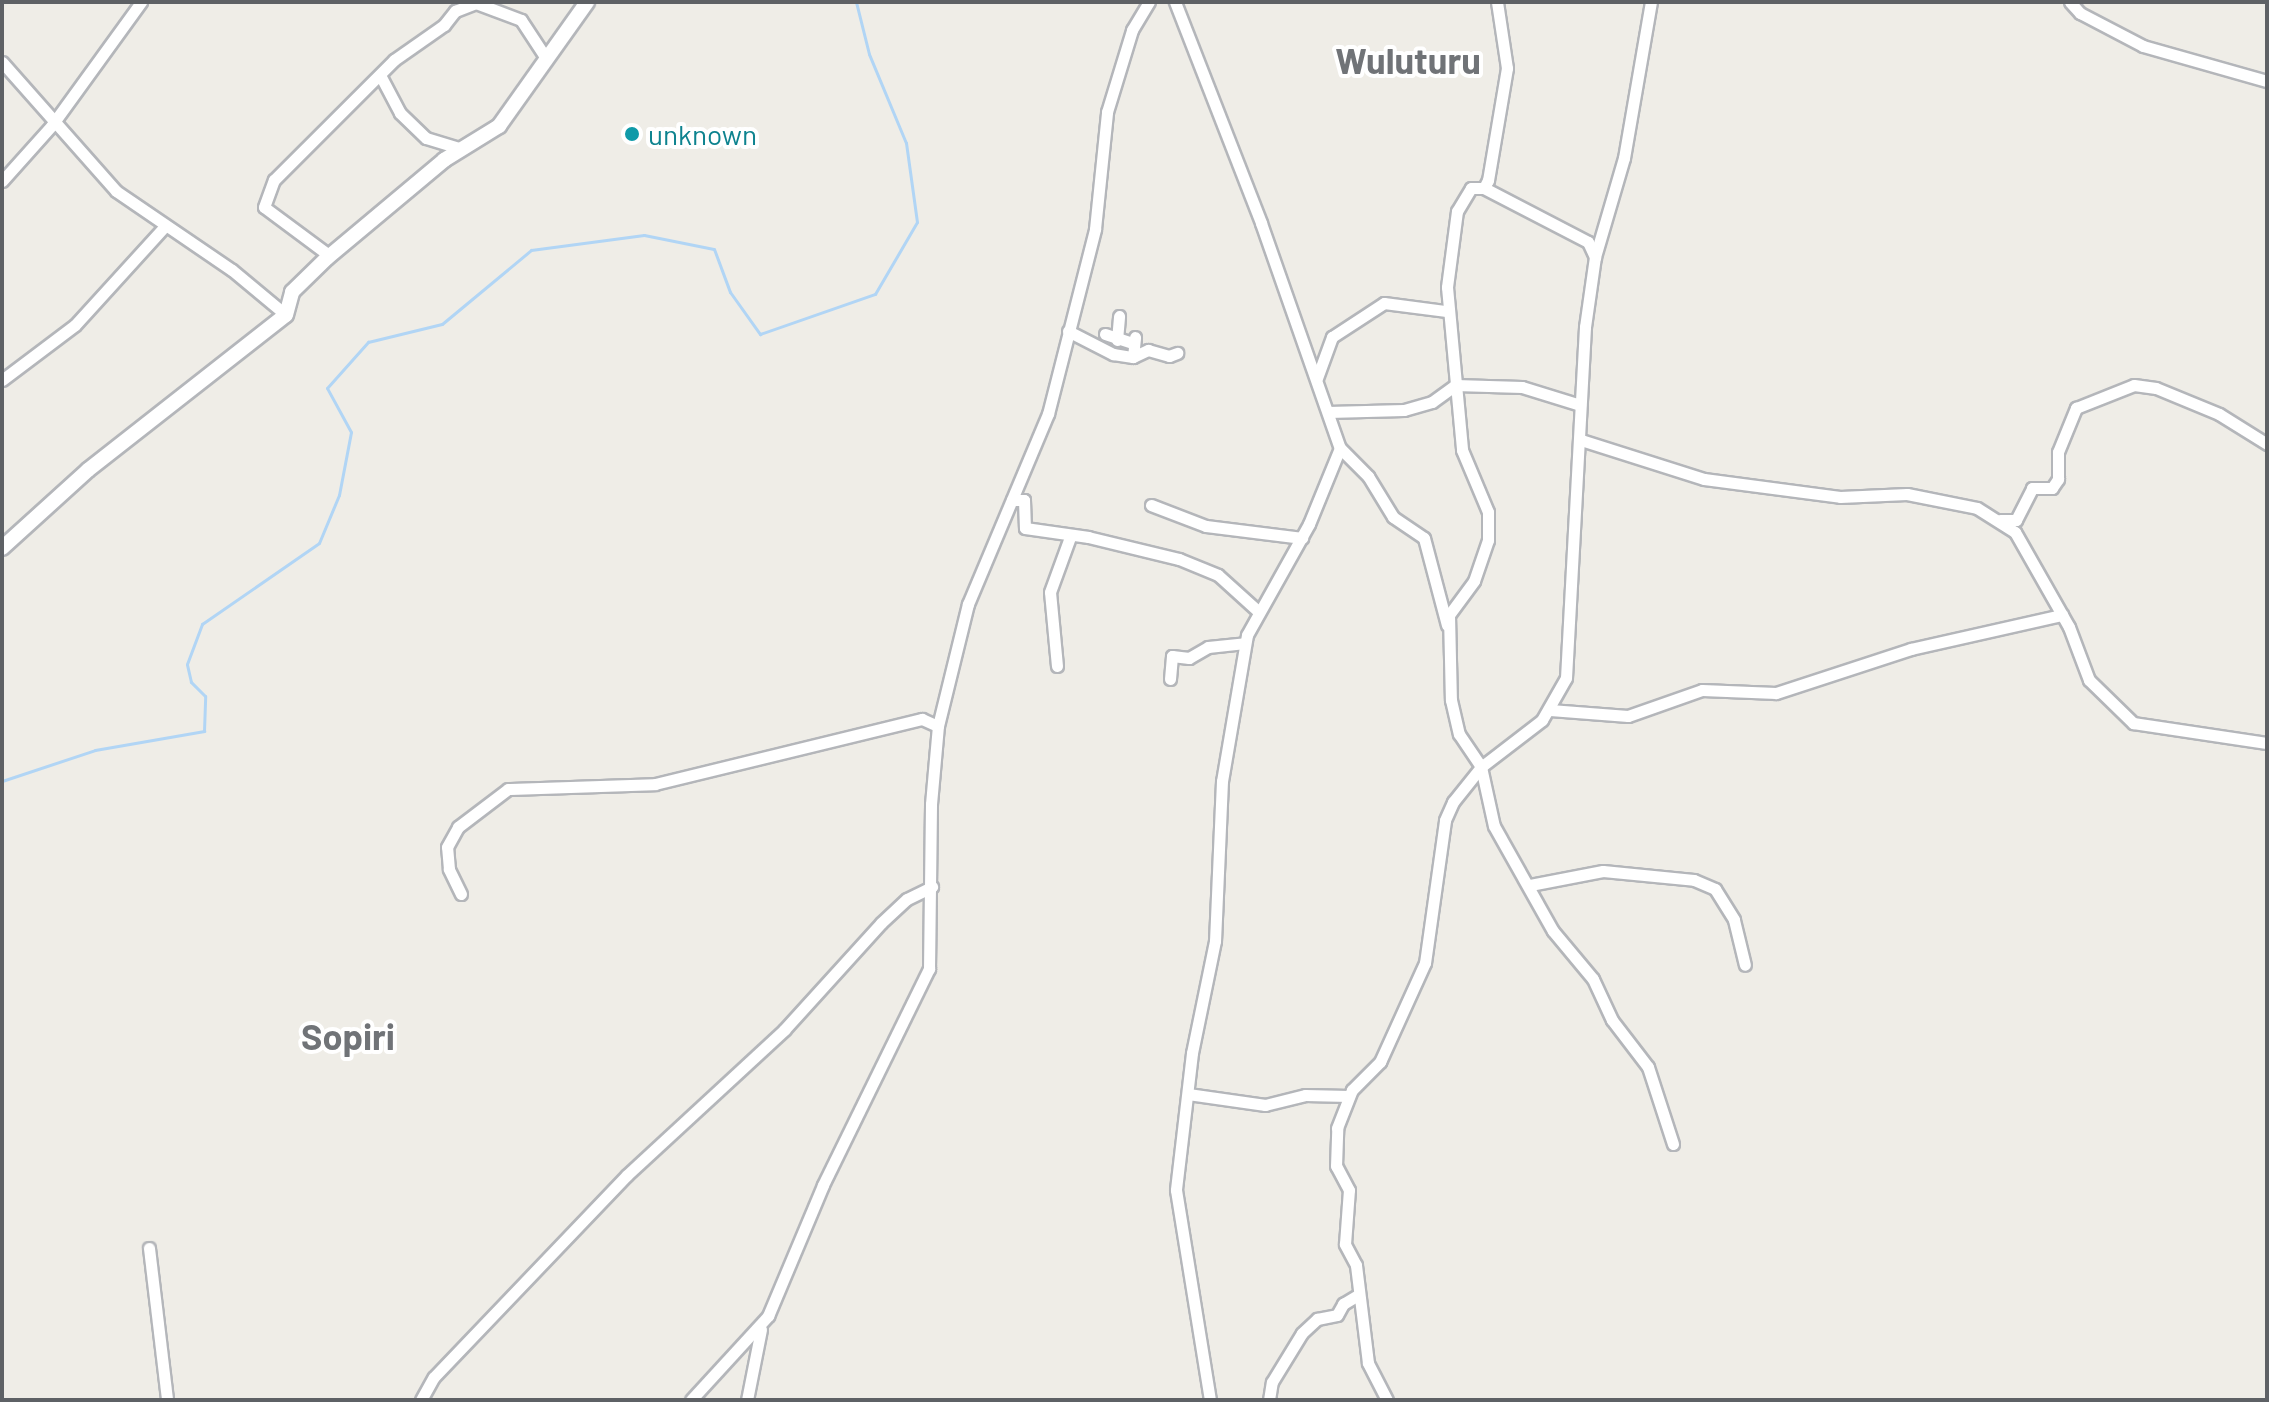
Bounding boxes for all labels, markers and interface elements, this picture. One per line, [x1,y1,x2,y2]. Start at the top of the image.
district label: Wuluturu [1335,38,1481,82]
place label: unknown [648,117,757,151]
marker: unknown [623,125,641,143]
district label: Sopiri [301,1014,395,1058]

